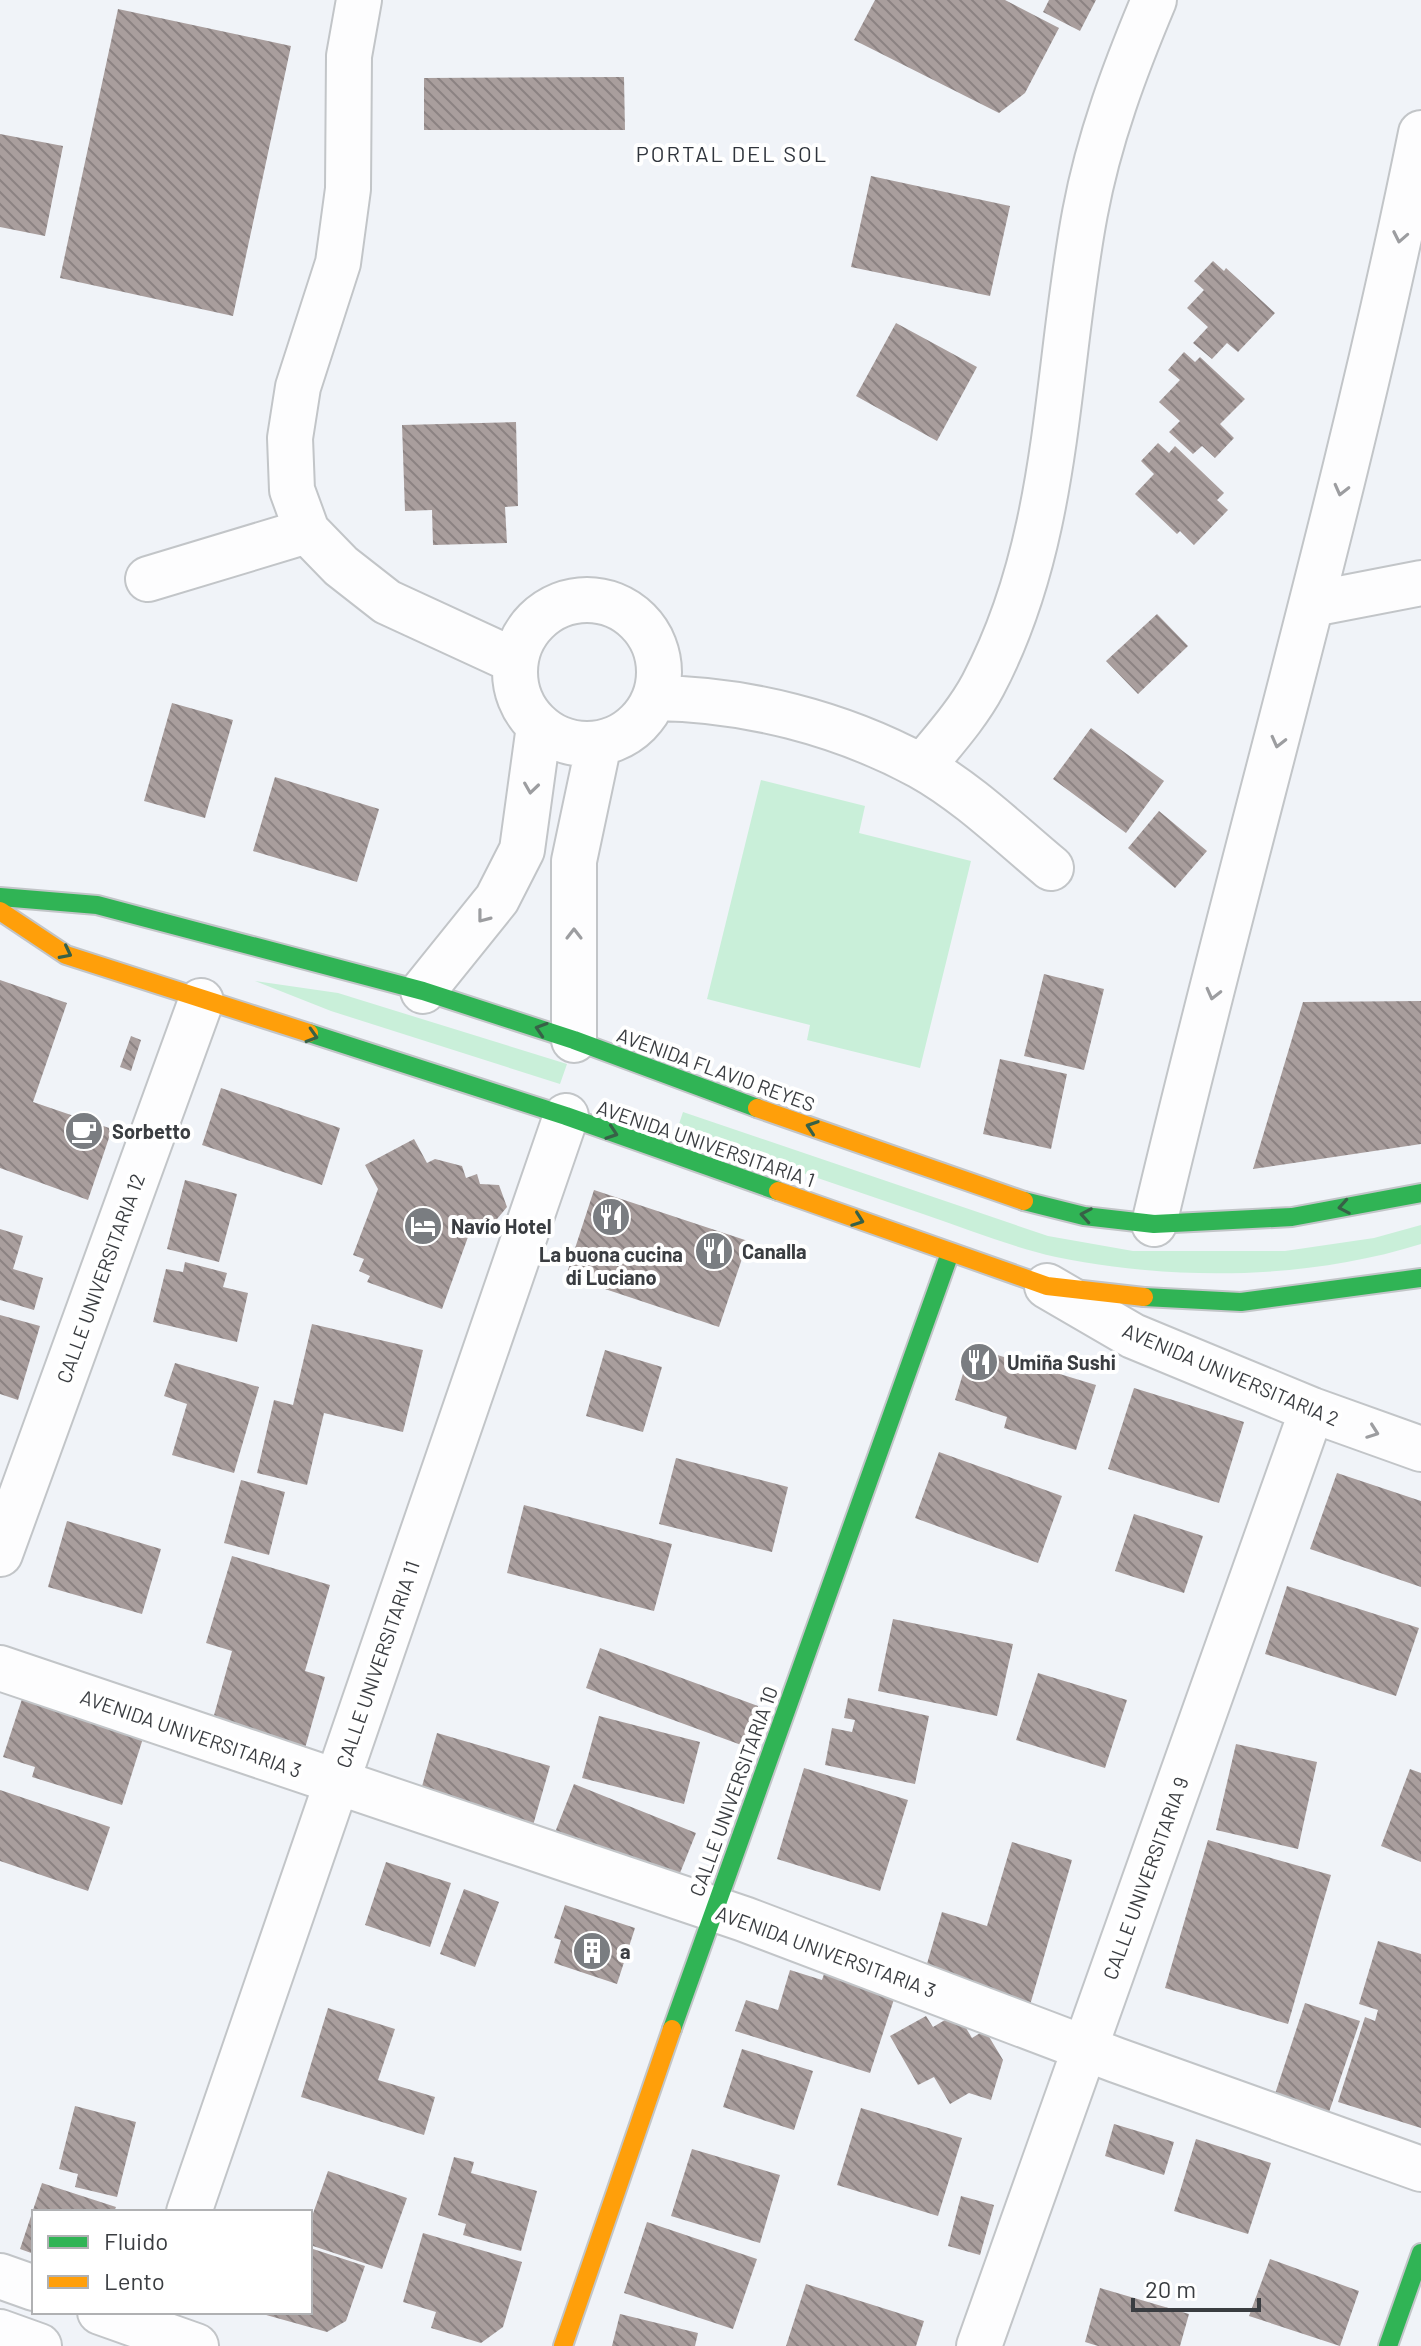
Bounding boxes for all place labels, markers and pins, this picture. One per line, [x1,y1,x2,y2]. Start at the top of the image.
cafe icon: Sorbetto [63,1110,105,1152]
place label: Sorbetto [112,1119,191,1143]
restaurant icon: La buona cucina di Luciano [590,1196,632,1238]
hotel icon: Navío Hotel [402,1205,444,1247]
place label: Navío Hotel [451,1214,552,1238]
restaurant icon: Canalla [693,1230,735,1272]
place label: Canalla [742,1239,806,1263]
place label: La buona cucina di Luciano [539,1242,683,1289]
restaurant icon: Umiña Sushi [958,1341,1000,1383]
place label: Umiña Sushi [1007,1350,1116,1374]
building icon: a [571,1930,613,1972]
place label: a [620,1939,631,1963]

